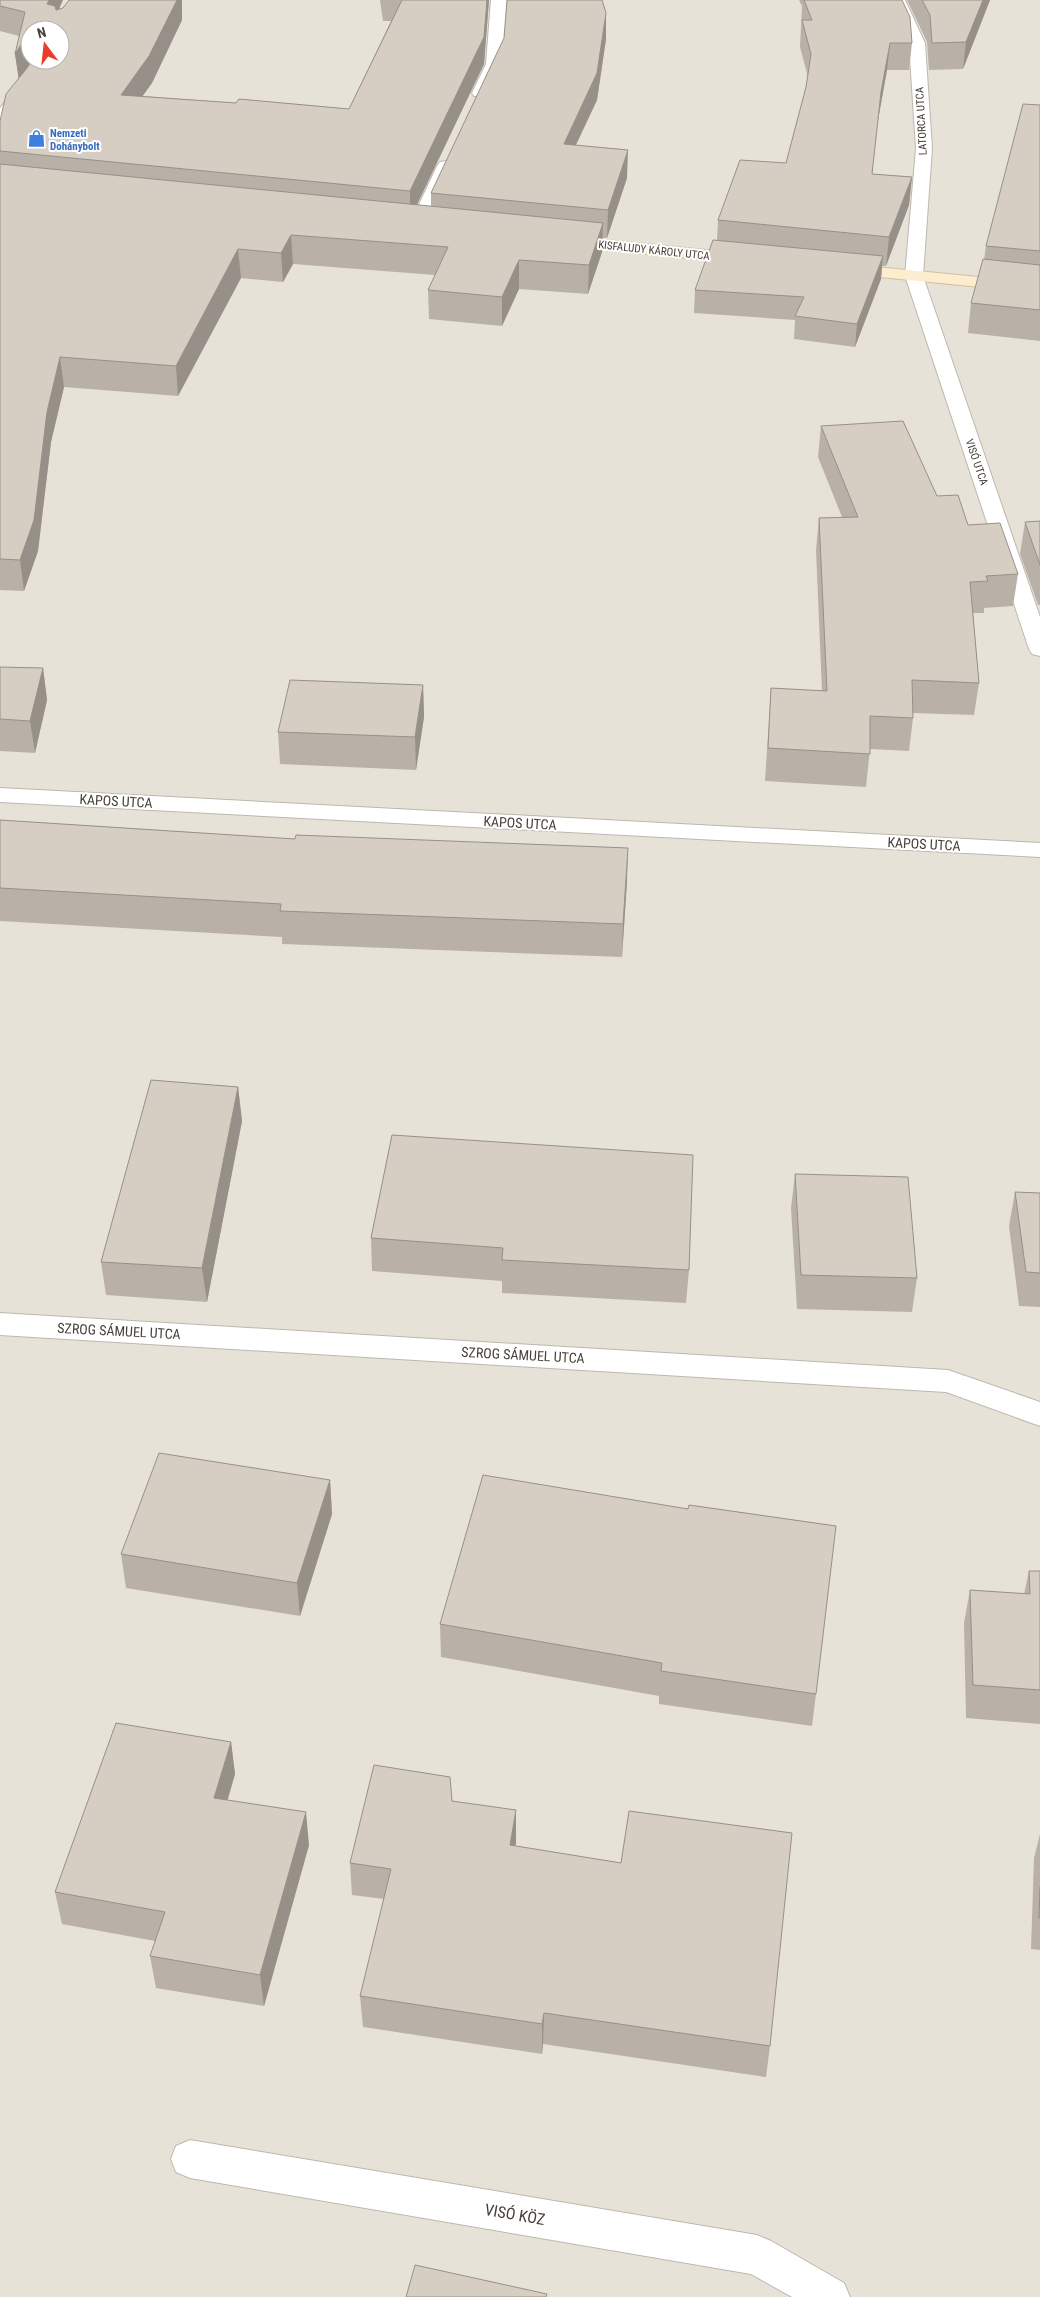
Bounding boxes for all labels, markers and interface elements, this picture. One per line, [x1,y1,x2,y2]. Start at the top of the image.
north arrow [20,20,70,70]
text: N [35,24,48,41]
street label: LATORCA UTCA [913,86,930,155]
place label: Nemzeti Dohánybolt [50,127,100,153]
shop icon: Nemzeti Dohánybolt [26,129,46,149]
street label: KISFALUDY KÁROLY UTCA [598,238,711,263]
street label: VISÓ UTCA [963,437,991,488]
street label: KAPOS UTCA [79,791,153,811]
street label: KAPOS UTCA [483,813,557,833]
street label: KAPOS UTCA [887,834,961,854]
street label: SZROG SÁMUEL UTCA [57,1319,181,1342]
street label: SZROG SÁMUEL UTCA [461,1343,585,1366]
street label: VISÓ KÖZ [483,2199,547,2229]

